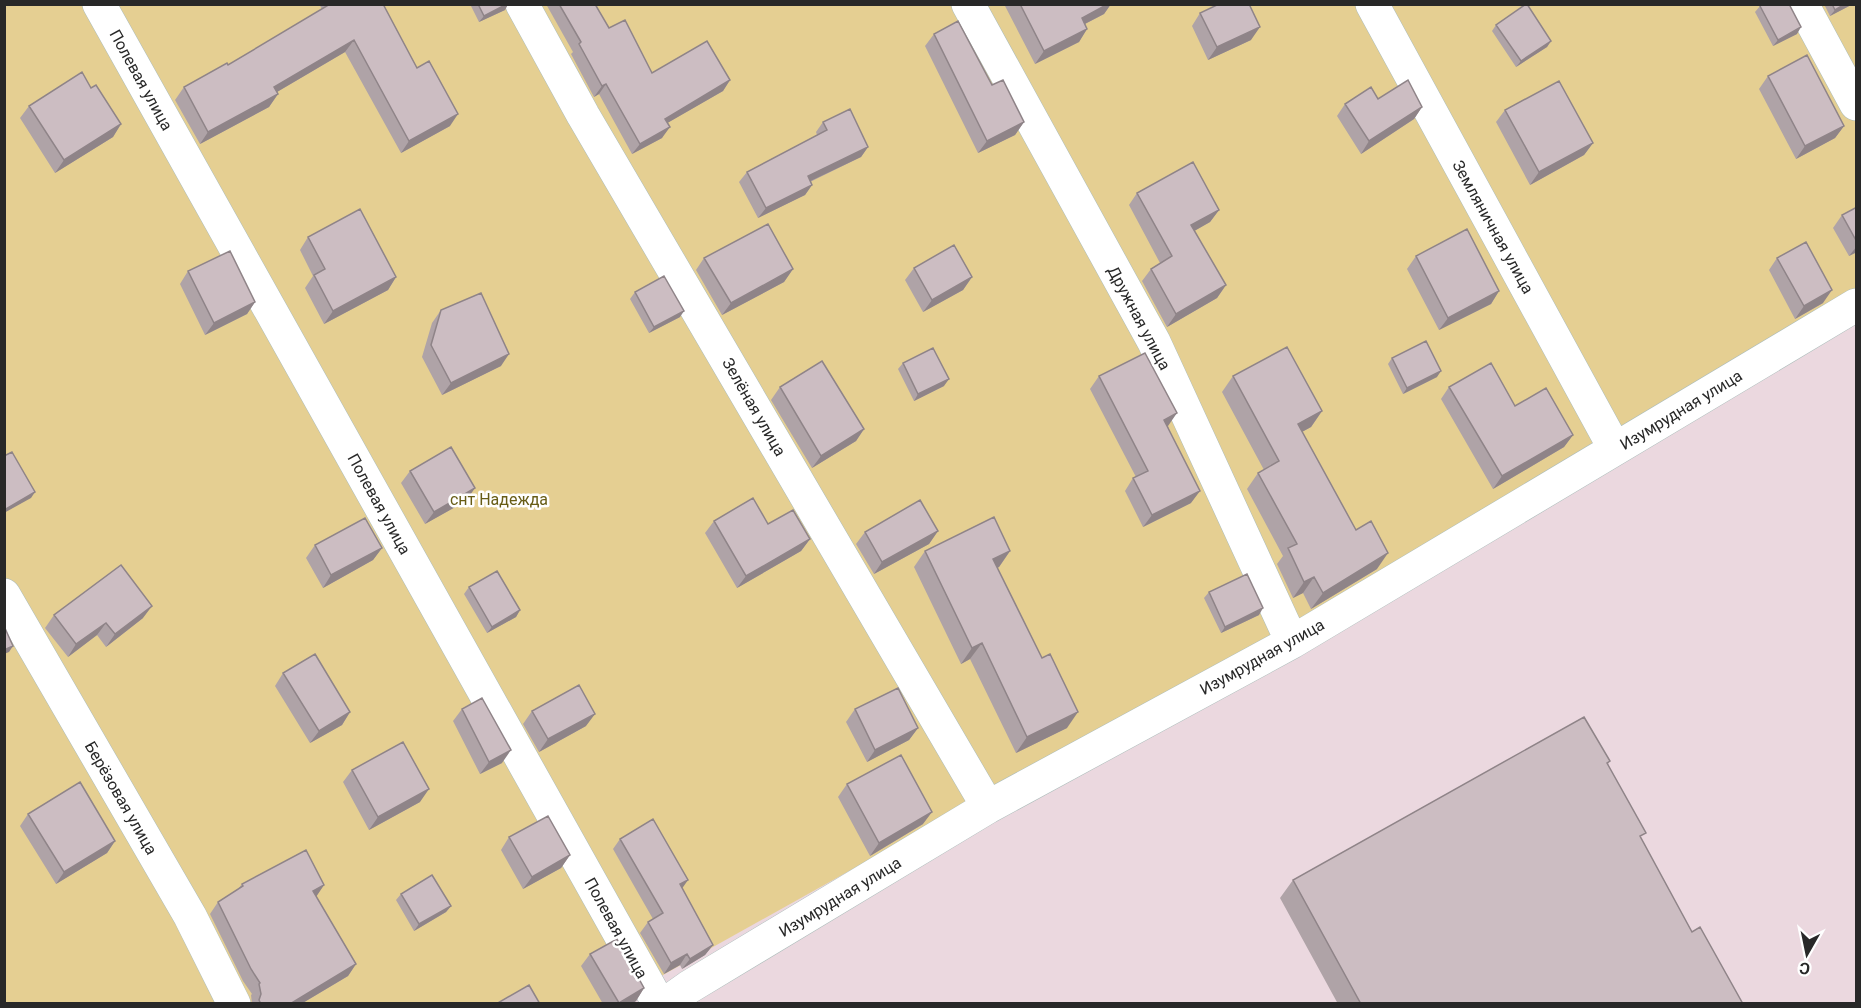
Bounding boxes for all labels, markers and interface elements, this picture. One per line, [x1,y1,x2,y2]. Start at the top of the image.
street label: Полевая улица [105,26,177,134]
street label: Земляничная улица [1448,157,1538,297]
street label: Дружная улица [1104,263,1174,373]
street label: Зелёная улица [718,354,790,460]
street label: Изумрудная улица [1616,366,1746,454]
street label: Полевая улица [343,450,415,558]
park label: снт Надежда [450,490,548,509]
street label: Изумрудная улица [1196,615,1328,699]
street label: Берёзовая улица [81,738,161,858]
street label: Изумрудная улица [775,853,905,941]
street label: Полевая улица [580,874,652,982]
north arrow [1777,924,1837,984]
text: С [1798,958,1811,979]

